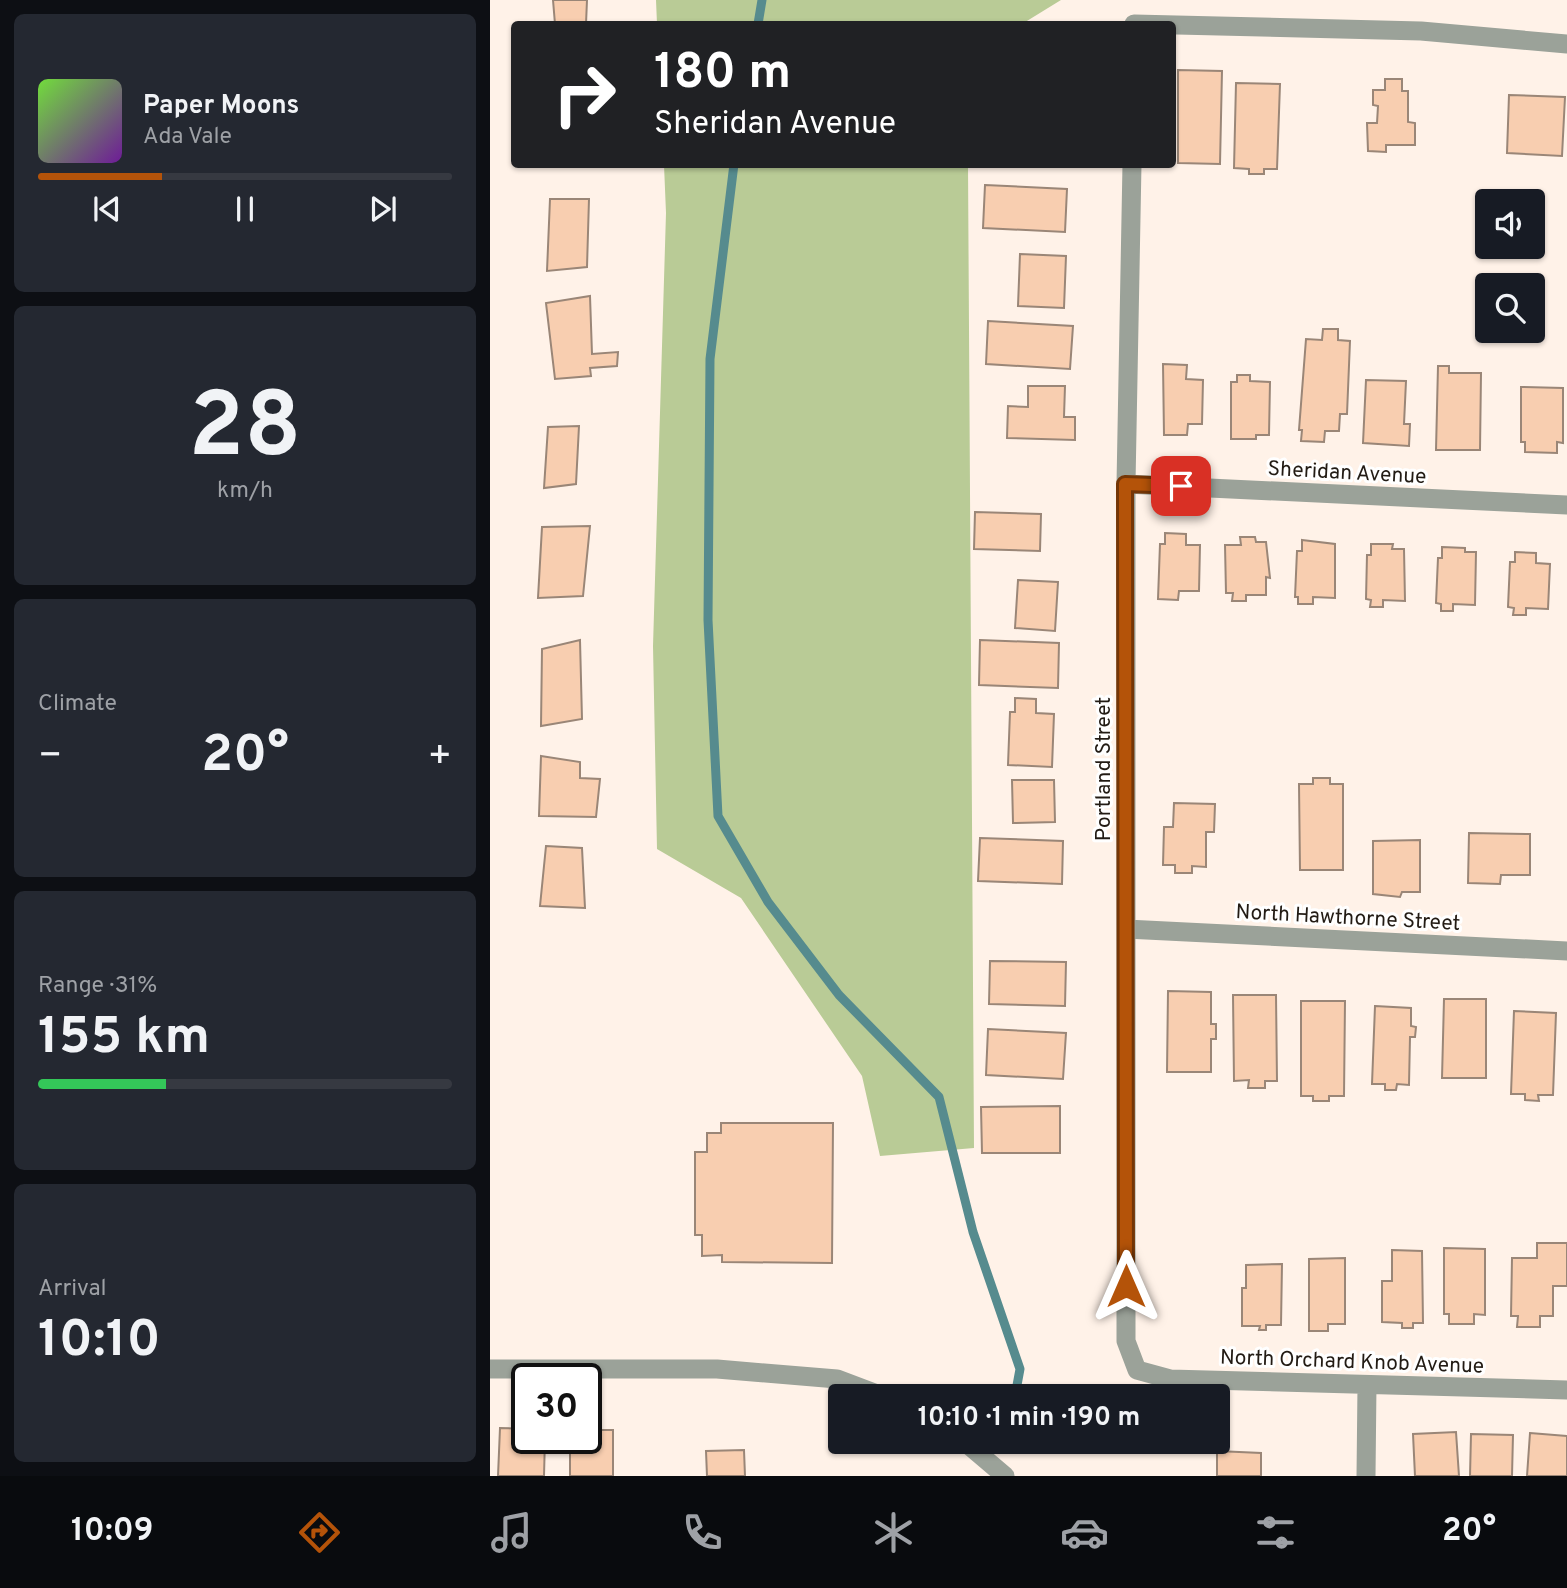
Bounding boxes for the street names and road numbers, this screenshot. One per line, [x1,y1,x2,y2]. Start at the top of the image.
street label: Sheridan Avenue [1267,456,1427,491]
street label: Portland Street [1091,697,1118,841]
street label: North Hawthorne Street [1235,899,1461,938]
street label: North Orchard Knob Avenue [1219,1344,1484,1381]

